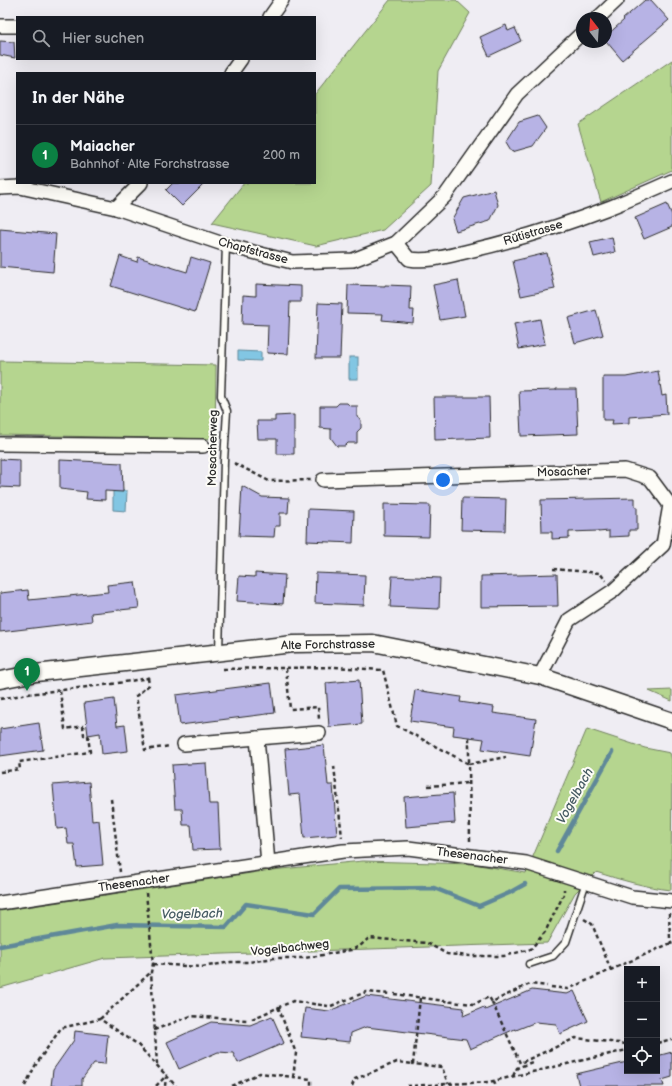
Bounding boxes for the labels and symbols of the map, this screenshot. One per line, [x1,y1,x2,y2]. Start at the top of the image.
north arrow [576,12,612,48]
street label: Rütistrasse [501,217,565,249]
street label: Chapfstrasse [216,234,290,268]
street label: Mosacherweg [205,410,221,486]
street label: Mosacher [537,464,592,480]
your location [433,470,453,490]
street label: Alte Forchstrasse [281,637,375,653]
pin: 1 [14,658,40,691]
water label: Vogelbach [553,765,597,827]
street label: Thesenacher [435,844,509,868]
street label: Thesenacher [97,870,171,895]
water label: Vogelbach [161,905,223,923]
street label: Vogelbachweg [250,936,330,960]

